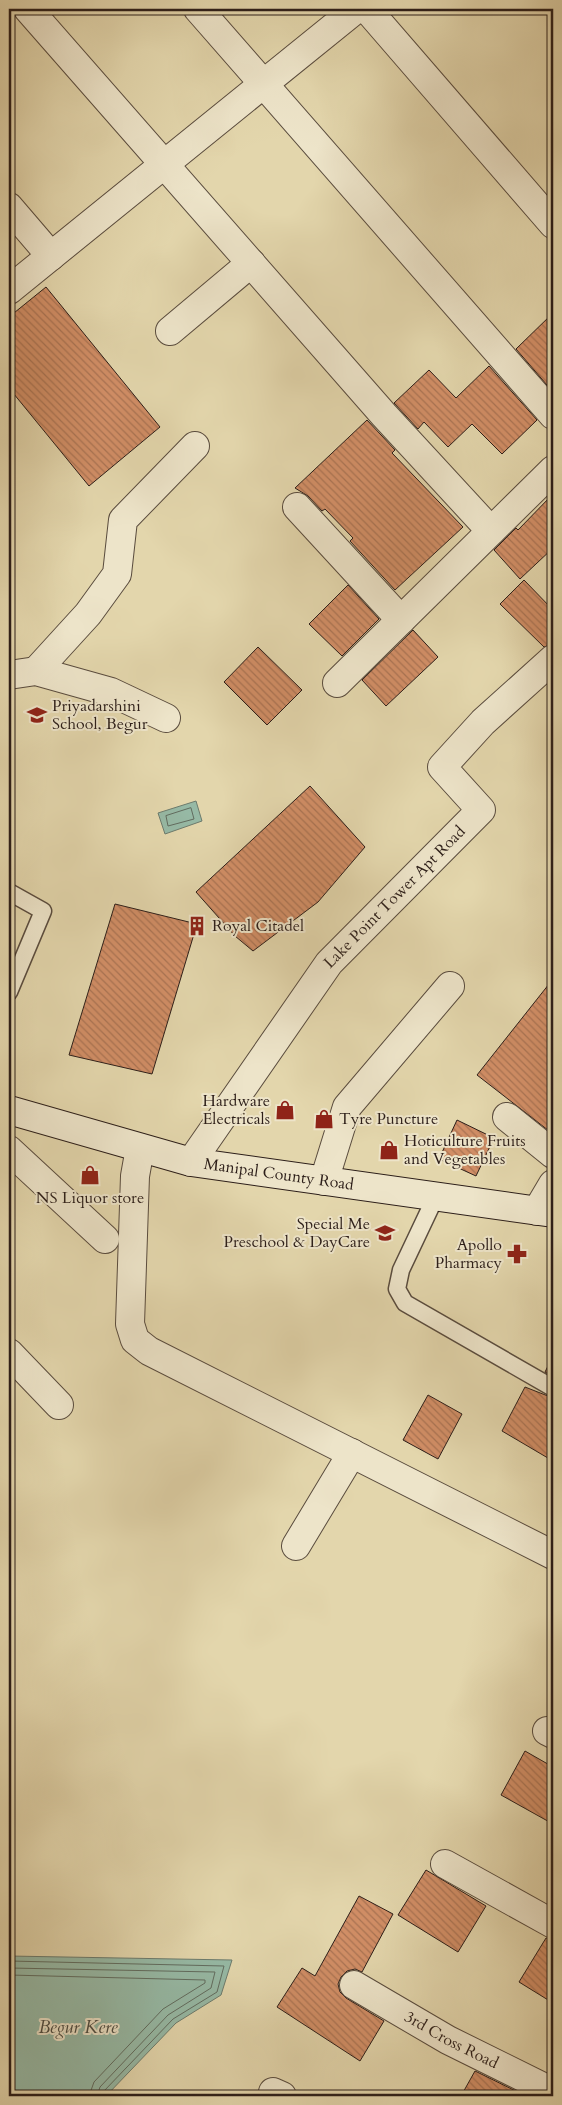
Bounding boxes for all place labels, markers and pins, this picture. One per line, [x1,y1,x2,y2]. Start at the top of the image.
place label: Priyadarshini School, Begur [52,695,148,735]
school or university icon: Priyadarshini School, Begur [26,704,48,726]
building icon: Royal Citadel [186,915,208,937]
place label: Royal Citadel [212,915,304,937]
place label: Hardware Electricals [202,1090,270,1130]
shop icon: Hardware Electricals [274,1099,296,1121]
shop icon: Tyre Puncture [313,1108,335,1130]
place label: Tyre Puncture [339,1108,438,1130]
place label: Hoticulture Fruits and Vegetables [404,1130,526,1170]
shop icon: Hoticulture Fruits and Vegetables [378,1139,400,1161]
shop icon: NS Liquor store [79,1164,101,1186]
place label: NS Liquor store [36,1187,144,1209]
place label: Special Me Preschool & DayCare [224,1213,370,1253]
school or university icon: Special Me Preschool & DayCare [374,1222,396,1244]
place label: Apollo Pharmacy [435,1234,503,1274]
pharmacy icon: Apollo Pharmacy [506,1243,528,1265]

